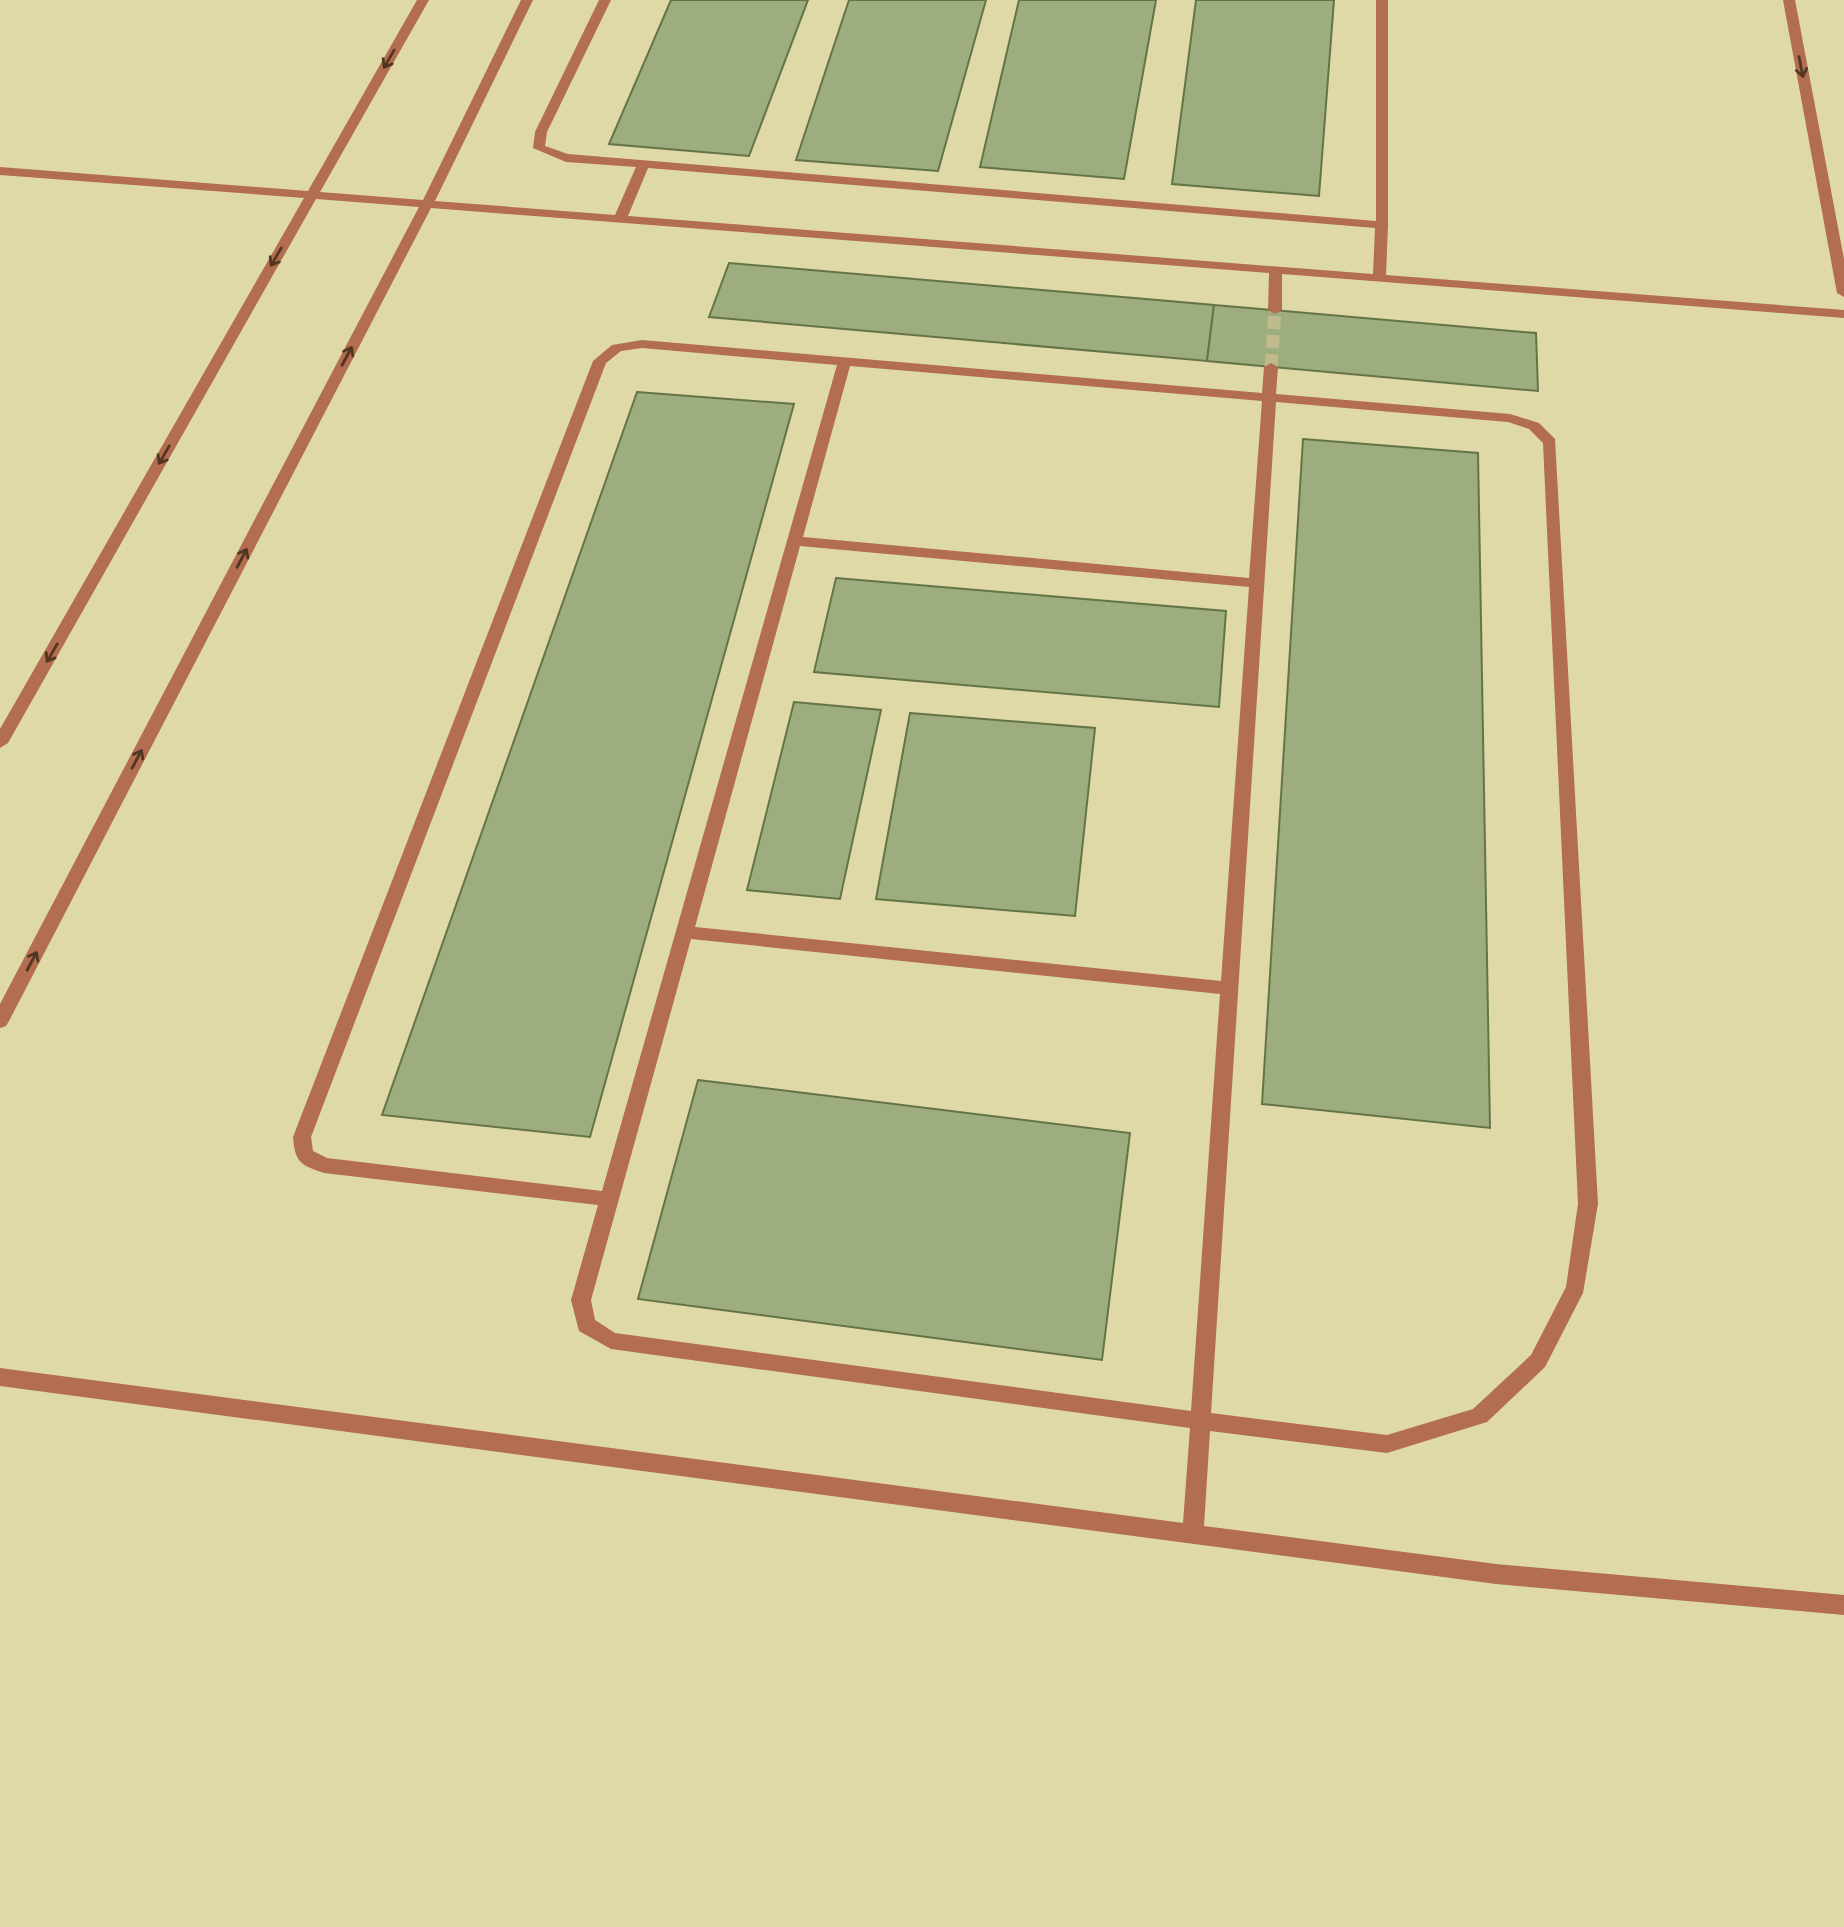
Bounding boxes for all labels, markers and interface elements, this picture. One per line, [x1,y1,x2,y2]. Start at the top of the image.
one-way arrow [382,49,396,69]
one-way arrow [1795,55,1809,78]
one-way arrow [269,246,283,266]
one-way arrow [341,346,354,367]
one-way arrow [157,444,171,464]
one-way arrow [235,548,249,568]
one-way arrow [45,642,59,662]
one-way arrow [130,749,144,770]
one-way arrow [25,951,39,972]

